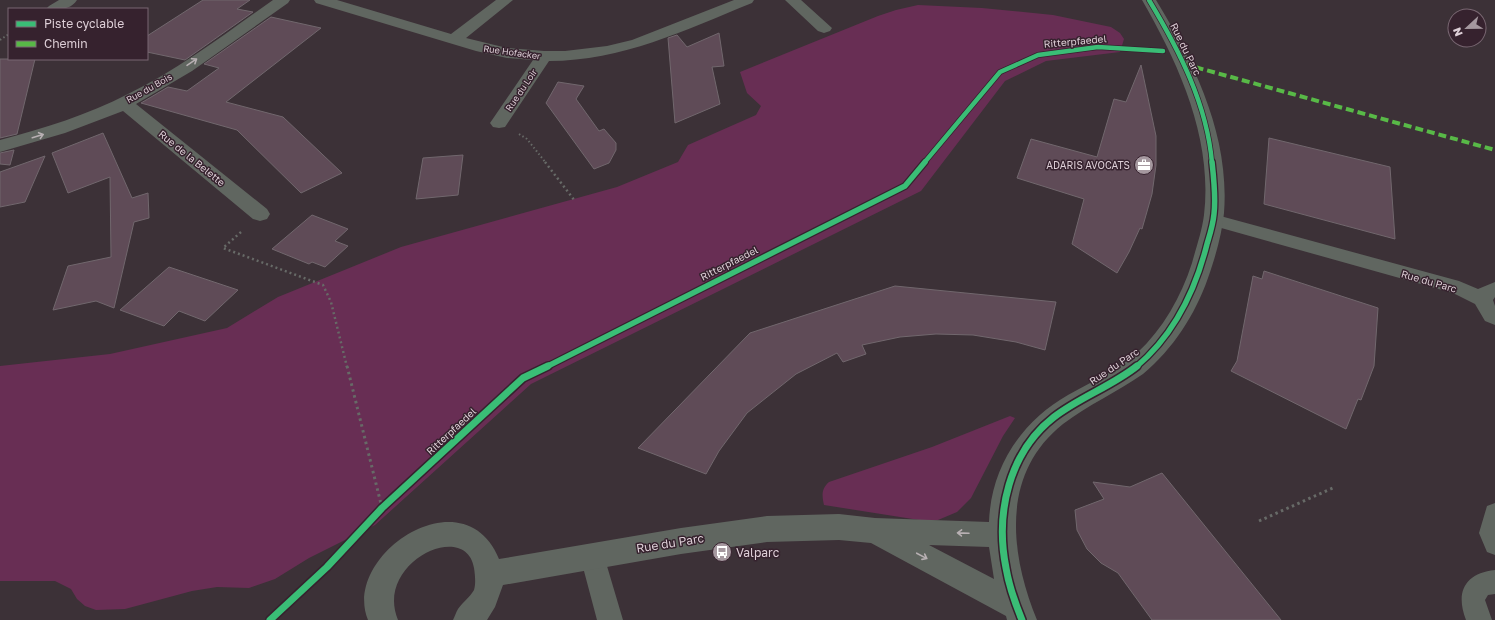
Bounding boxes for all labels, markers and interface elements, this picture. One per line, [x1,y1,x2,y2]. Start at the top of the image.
legend [8,8,148,60]
north arrow [1447,8,1487,48]
text: Piste cyclable [44,16,124,31]
street label: Rue du Parc [1168,21,1204,78]
text: N [1450,26,1465,38]
street label: Ritterpfaedel [1043,32,1107,50]
text: Chemin [44,36,88,51]
street label: Rue Hofacker [483,43,542,62]
one-way arrow [186,58,197,66]
street label: Rue du Loir [503,66,539,113]
street label: Rue du Bois [124,71,174,105]
street label: Rue de la Belette [156,128,228,189]
one-way arrow [31,132,44,139]
office icon: ADARIS AVOCATS [1133,154,1155,176]
place label: ADARIS AVOCATS [1046,159,1130,171]
street label: Ritterpfaedel [698,243,760,283]
street label: Rue du Parc [1400,267,1459,295]
street label: Rue du Parc [1087,345,1141,387]
street label: Ritterpfaedel [424,405,478,457]
street label: Rue du Parc [635,530,705,556]
one-way arrow [957,530,970,537]
bus stop icon: Valparc [711,541,733,563]
place label: Valparc [736,545,780,560]
one-way arrow [916,553,928,560]

